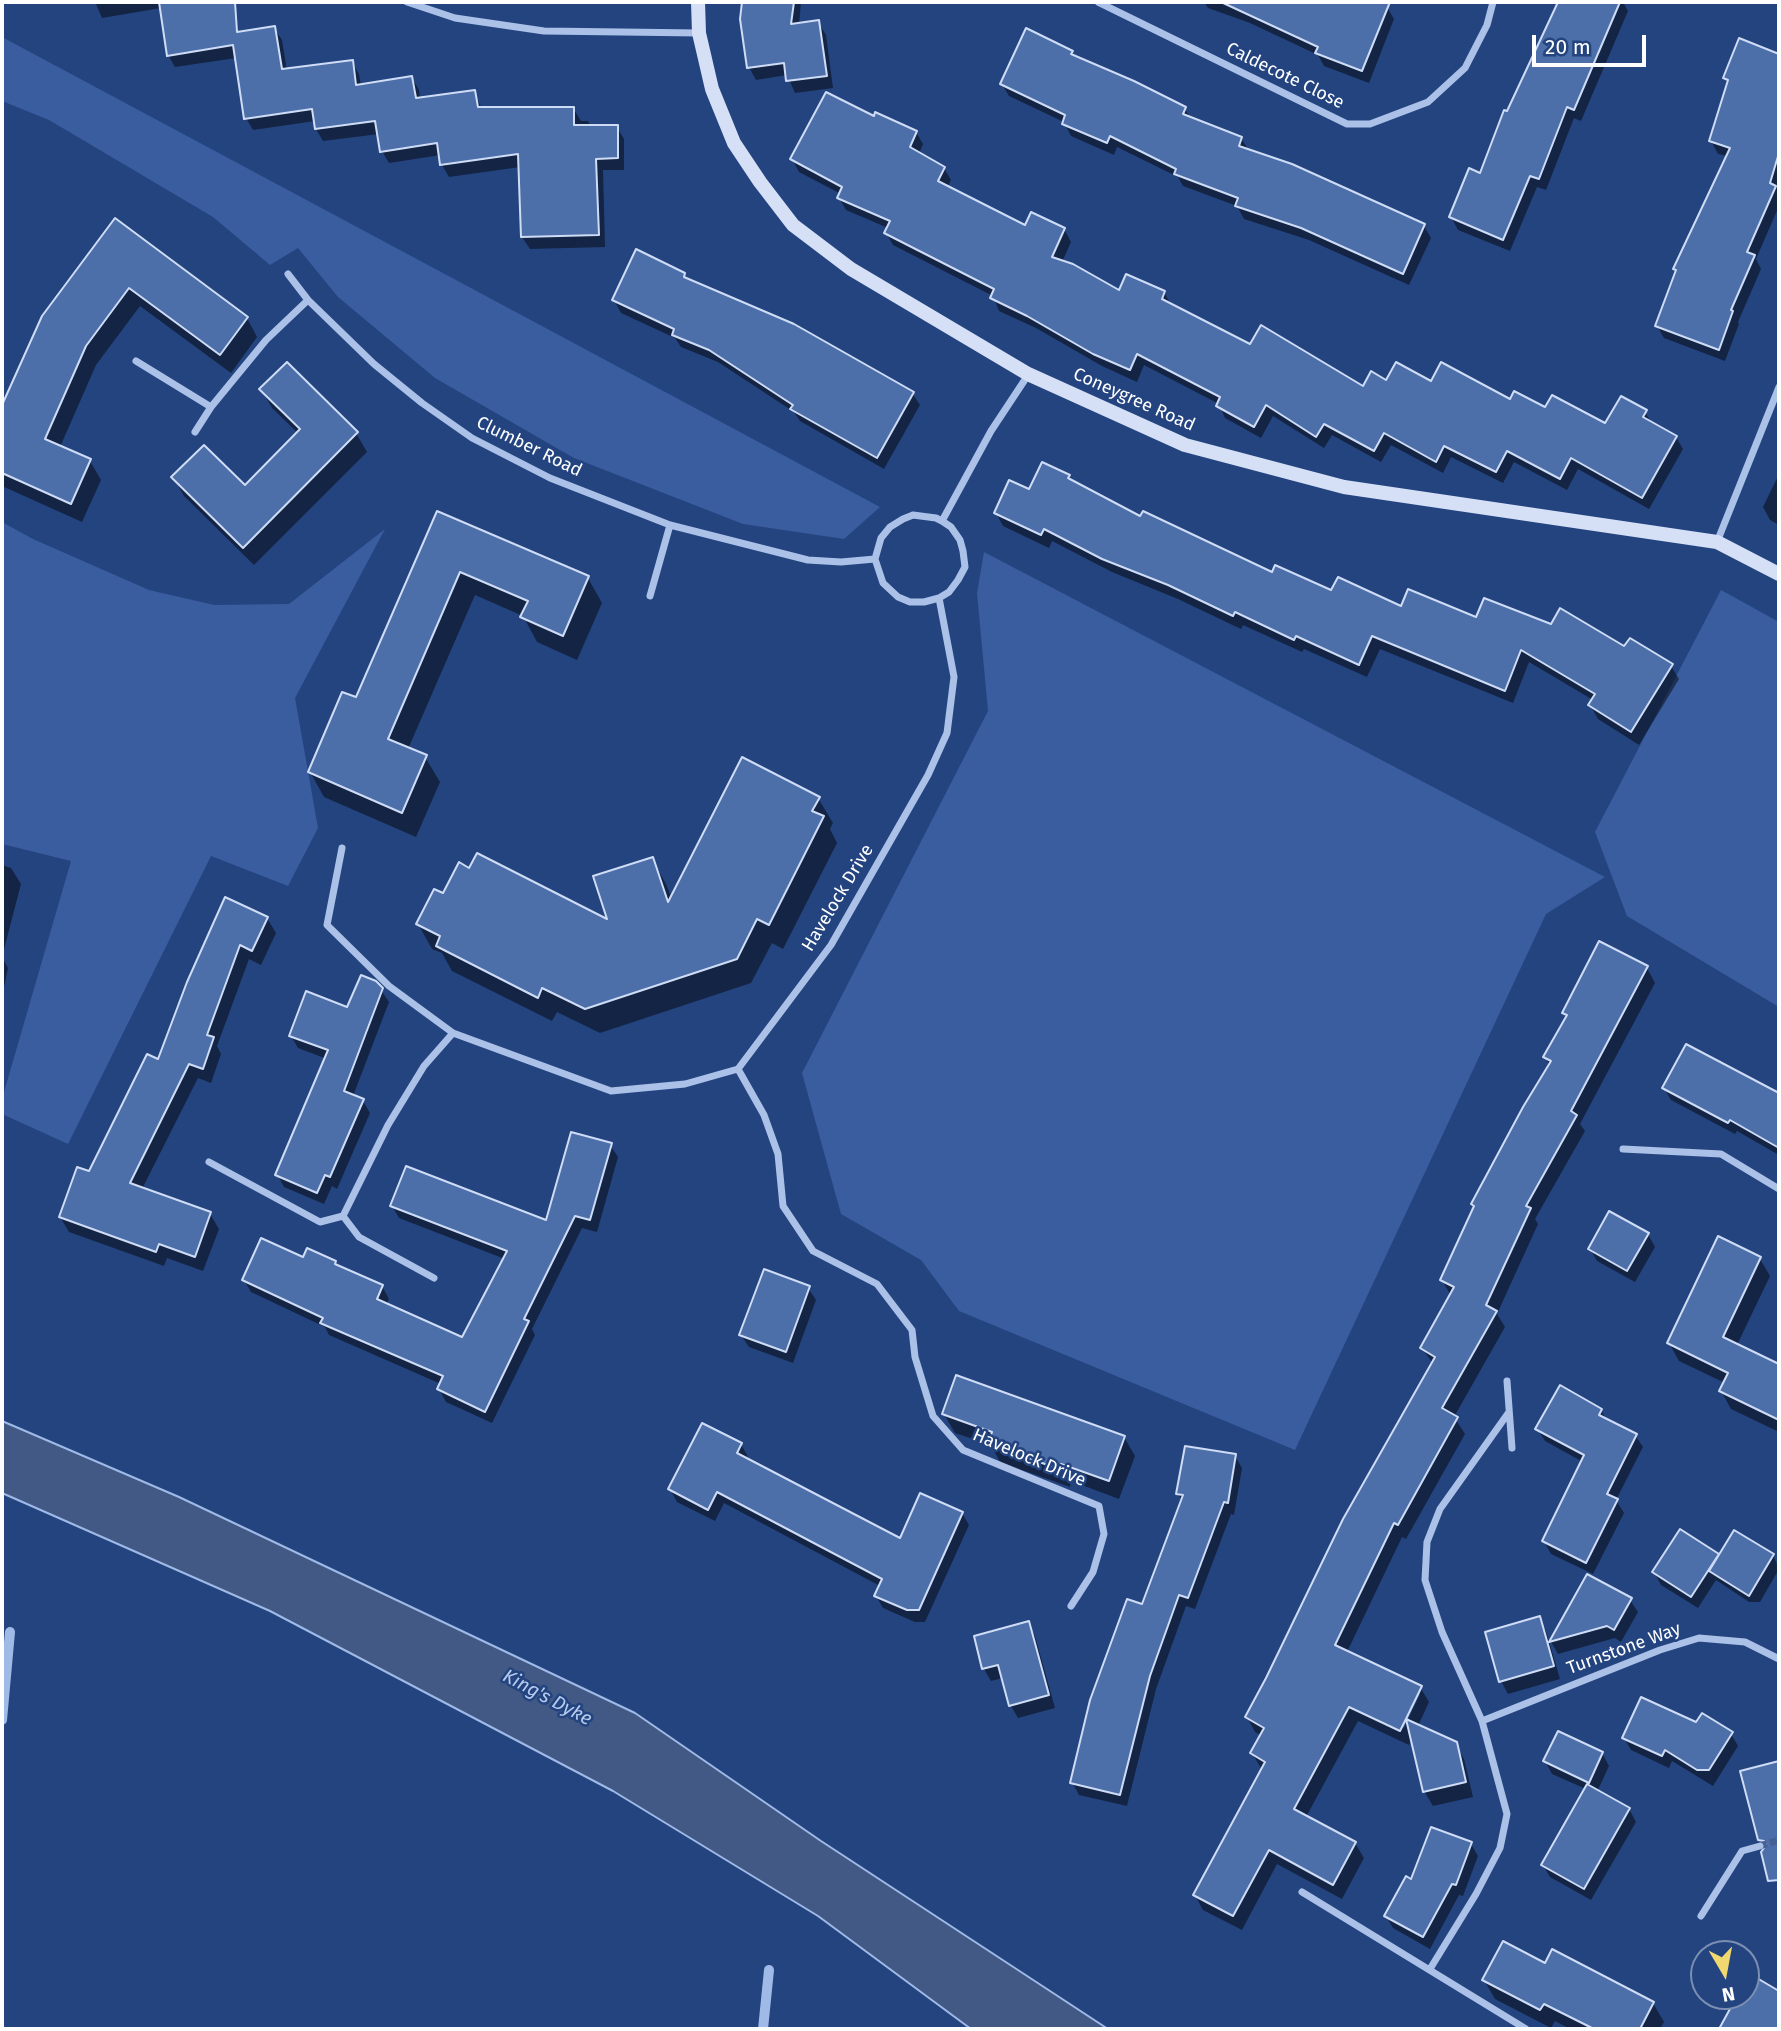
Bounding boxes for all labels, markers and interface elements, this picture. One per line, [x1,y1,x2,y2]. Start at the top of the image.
scale bar [1536,21,1650,65]
text: 20 m [1545,34,1591,60]
street label: Caldecote Close [1222,38,1348,114]
street label: Coneygree Road [1070,363,1198,437]
street label: Clumber Road [473,412,585,482]
street label: Havelock Drive [798,841,878,955]
street label: Havelock Drive [969,1424,1089,1492]
street label: Turnstone Way [1564,1618,1684,1680]
water label: King's Dyke [499,1665,595,1731]
north arrow [1690,1940,1760,2010]
text: N [1720,1982,1737,2007]

